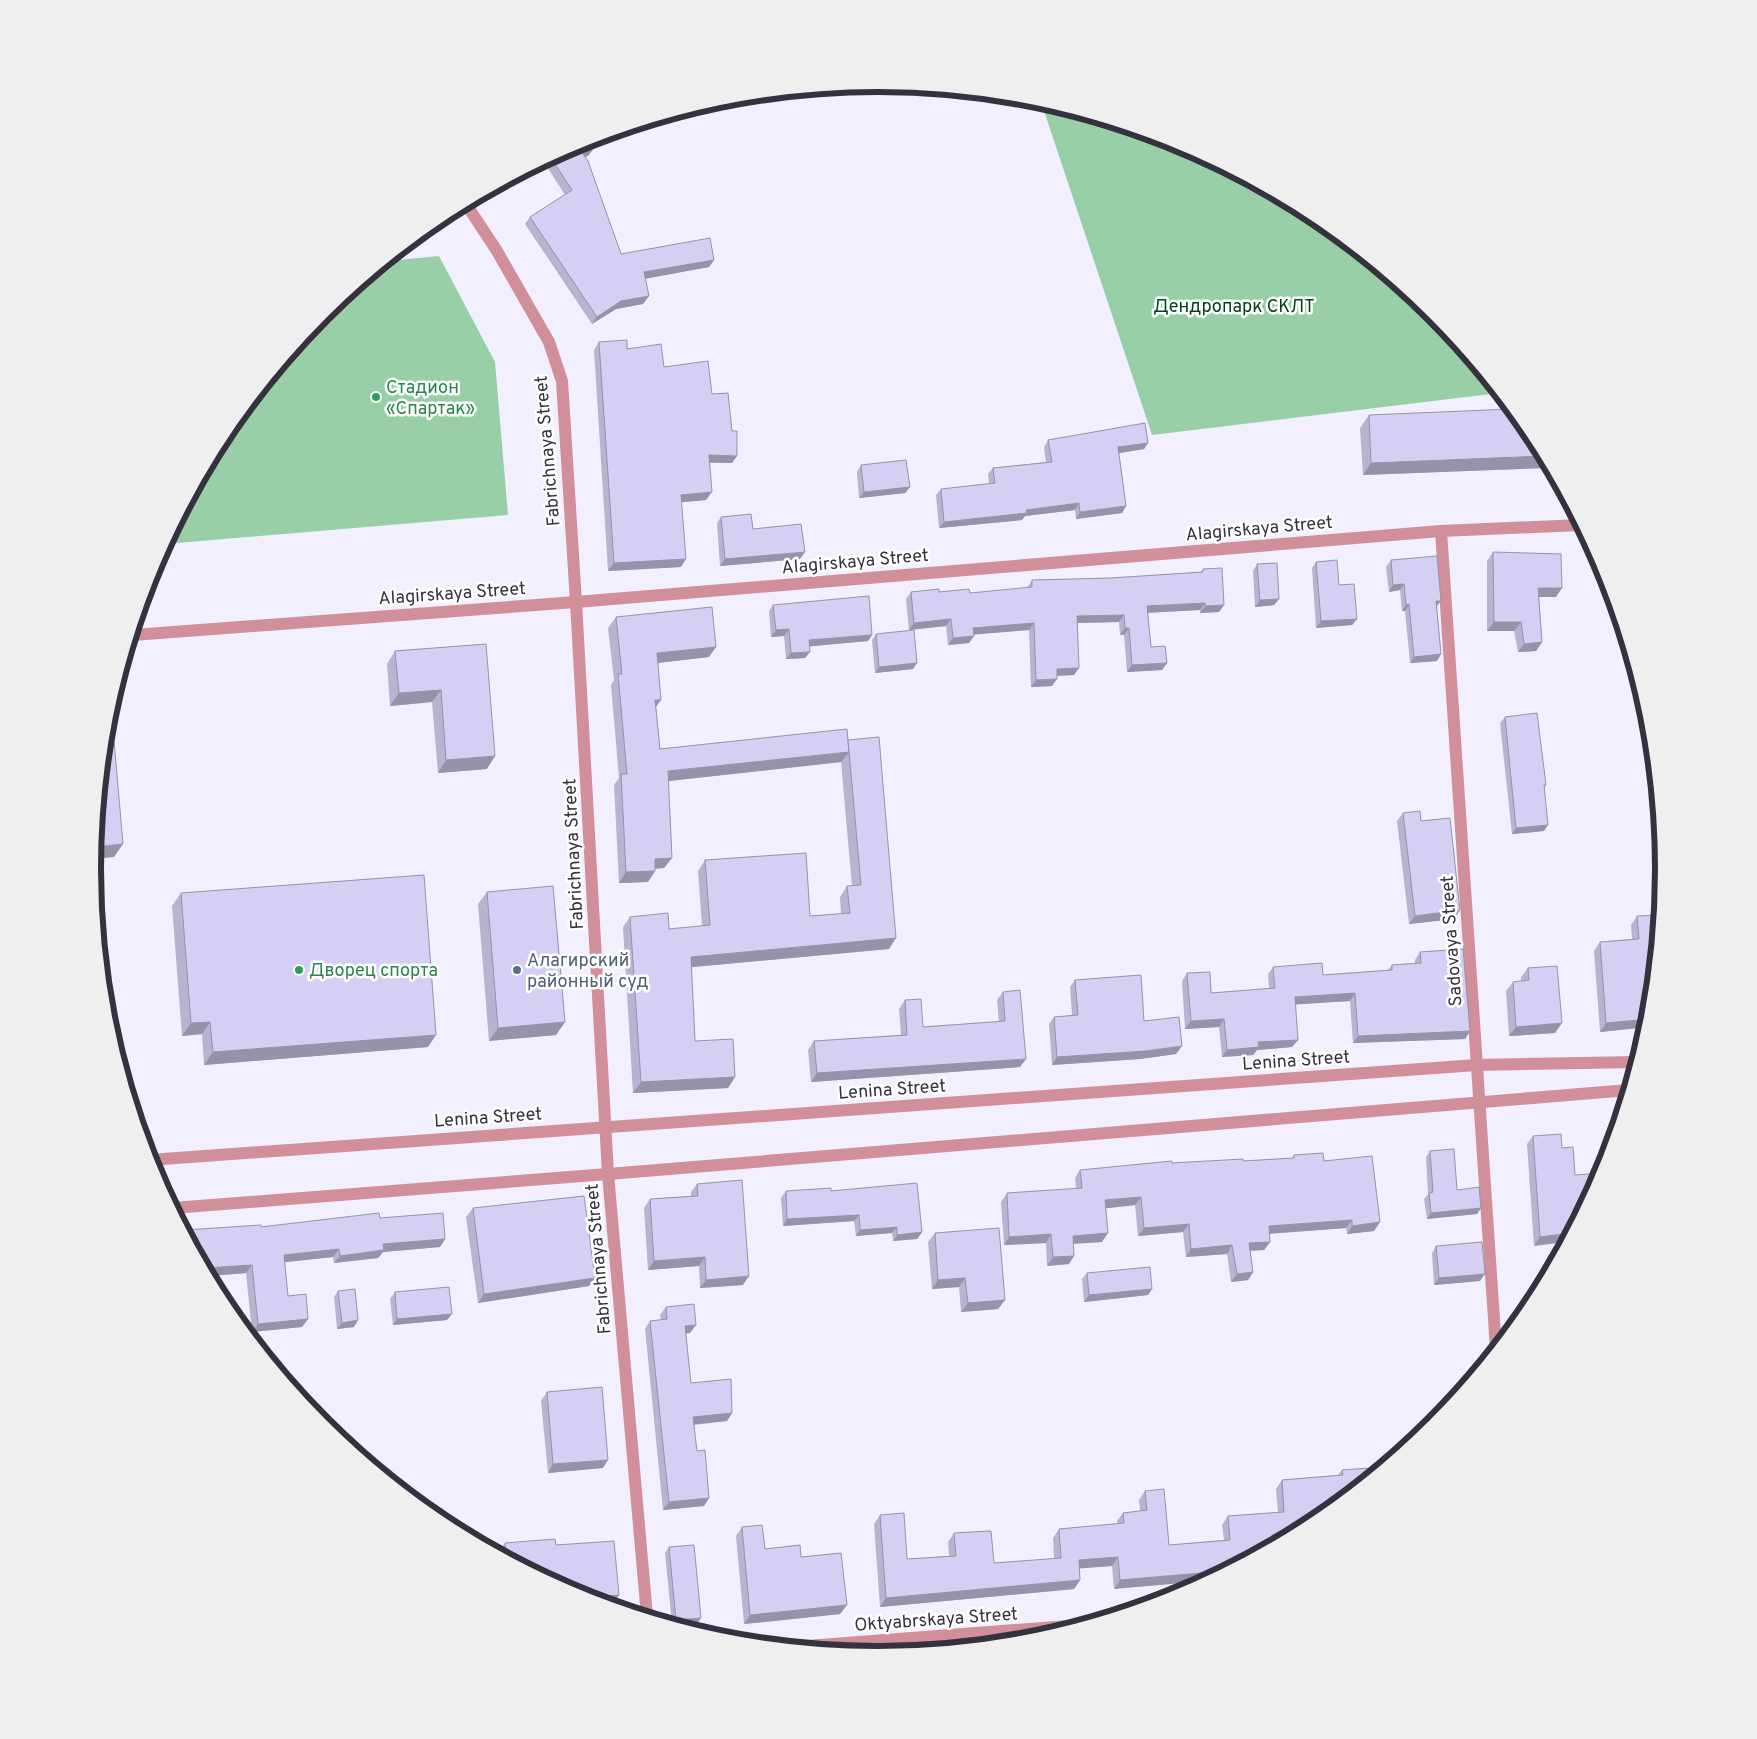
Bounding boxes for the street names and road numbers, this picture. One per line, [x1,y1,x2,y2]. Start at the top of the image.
street label: Fabrichnaya Street [530,375,567,527]
street label: Alagirskaya Street [1185,512,1334,547]
street label: Alagirskaya Street [781,545,930,580]
street label: Alagirskaya Street [378,578,527,611]
street label: Fabrichnaya Street [559,778,590,930]
street label: Sadovaya Street [1436,875,1469,1007]
street label: Lenina Street [1241,1046,1351,1077]
street label: Lenina Street [837,1075,947,1106]
street label: Lenina Street [433,1103,543,1134]
street label: Fabrichnaya Street [581,1183,618,1335]
street label: Oktyabrskaya Street [854,1603,1019,1638]

